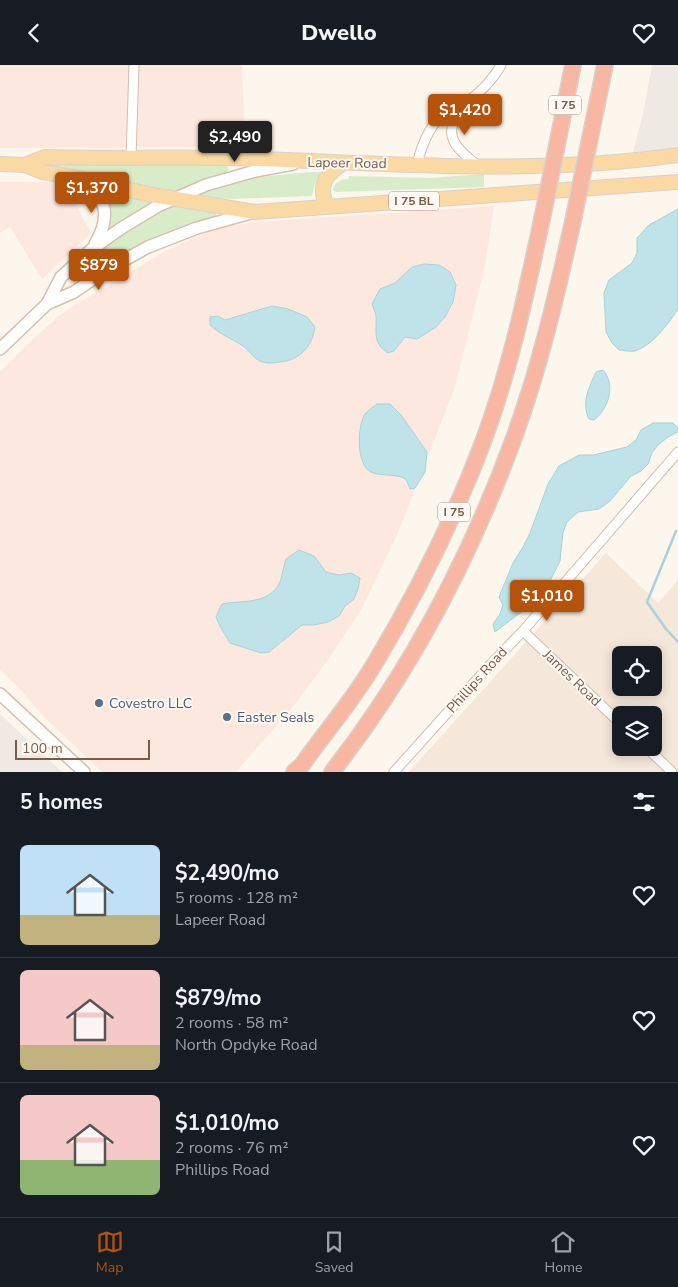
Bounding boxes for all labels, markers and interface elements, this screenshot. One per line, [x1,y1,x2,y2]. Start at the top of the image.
text: Dwello [301,18,377,48]
icon: back [20,19,48,47]
icon: heart [630,19,658,47]
pin: $1,420 [424,93,506,136]
road number: I 75 [549,95,581,115]
text: $1,420 [439,99,491,121]
pin: $2,490 [194,121,276,163]
text: $2,490 [209,126,261,148]
street label: Lapeer Road [307,153,387,173]
pin: $1,370 [51,171,133,214]
text: $1,370 [66,177,118,199]
road number: I 75 BL [389,191,439,211]
pin: $879 [69,249,129,291]
text: $879 [80,254,118,276]
road number: I 75 [438,503,470,522]
pin: $1,010 [506,579,588,622]
text: $1,010 [521,585,573,607]
street label: Phillips Road [442,643,512,717]
street label: James Road [538,645,605,711]
map controls [612,646,662,756]
button: locate [612,646,662,696]
place label: Covestro LLC [109,694,192,713]
marker: Covestro LLC [93,697,105,709]
button: layers [612,706,662,756]
place label: Easter Seals [237,708,315,727]
marker: Easter Seals [221,711,233,723]
scale bar [15,737,150,760]
text: 100 m [22,739,63,758]
text: 5 homes [20,788,103,816]
icon: filters [630,788,658,816]
text: $2,490/mo [175,859,279,887]
icon: home [60,865,120,925]
icon: heart [630,881,658,909]
text: 5 rooms · 128 m² [175,887,298,909]
text: Lapeer Road [175,909,266,931]
text: $879/mo [175,984,261,1012]
icon: home [60,990,120,1050]
icon: heart [630,1006,658,1034]
text: 2 rooms · 58 m² [175,1012,288,1034]
text: North Opdyke Road [175,1034,318,1056]
text: $1,010/mo [175,1109,279,1137]
icon: home [60,1115,120,1175]
icon: heart [630,1131,658,1159]
text: 2 rooms · 76 m² [175,1137,288,1159]
text: Phillips Road [175,1159,269,1181]
tab: Map [96,1228,124,1277]
tab: Saved [315,1228,353,1277]
tab: Home [545,1228,582,1277]

